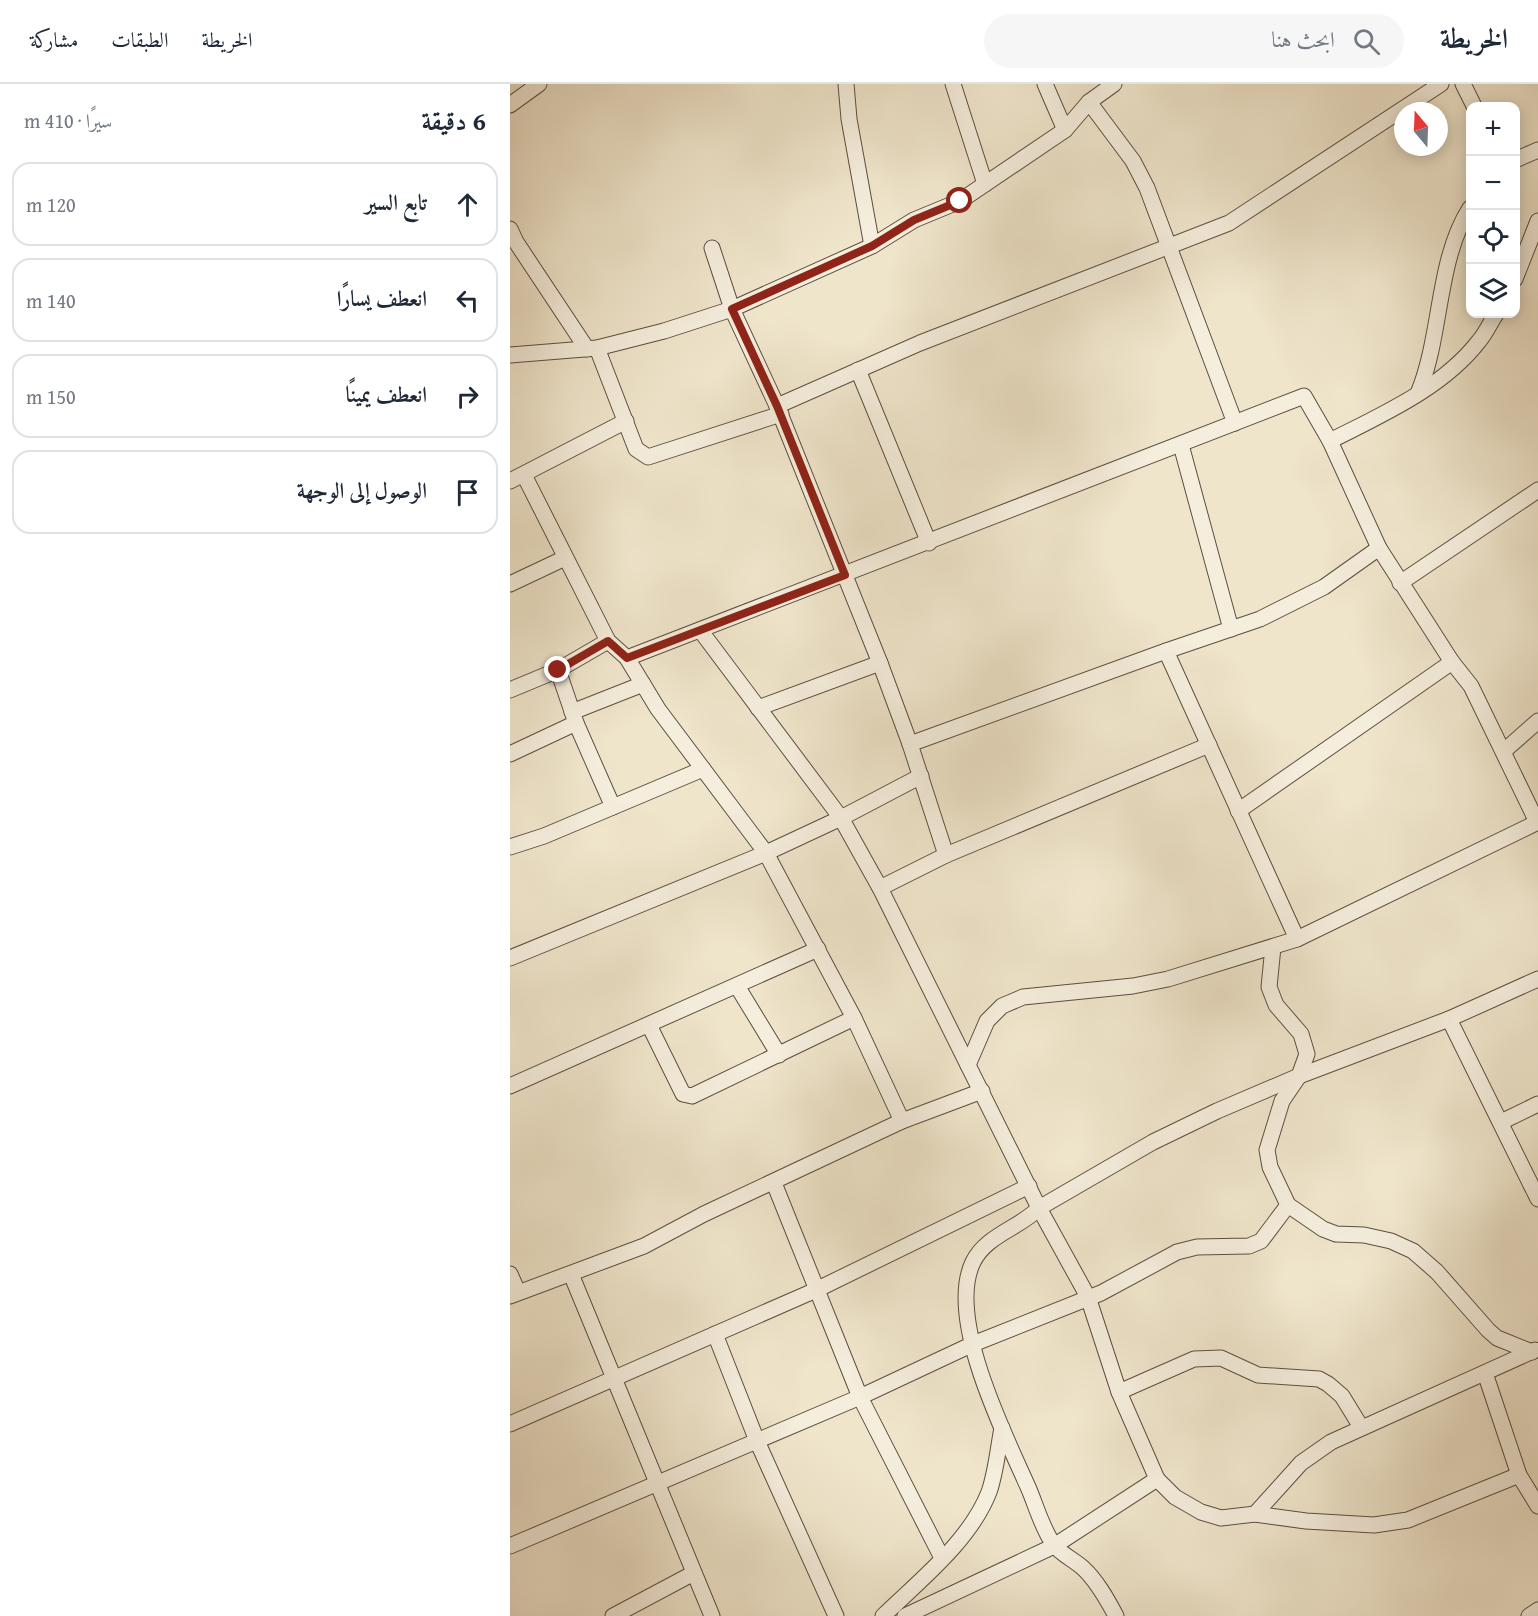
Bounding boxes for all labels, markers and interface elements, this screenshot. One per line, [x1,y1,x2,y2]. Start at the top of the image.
search box [984,14,1404,68]
text: الخريطة [1440,17,1508,58]
text: ابحث هنا [1271,23,1335,55]
text: مشاركة [30,24,78,55]
text: الطبقات [111,24,168,55]
text: الخريطة [201,24,253,55]
icon: search [1350,25,1383,58]
text: 6 دقيقة [421,101,486,140]
north arrow [1394,102,1448,156]
map controls [1466,102,1520,318]
button: + [1466,102,1520,156]
text: سيرًا · 410 m [24,106,112,135]
button: − [1466,156,1520,210]
text: تابع السير [365,186,427,218]
route start [946,187,972,213]
icon: ahead [451,188,484,221]
text: 120 m [26,190,76,219]
button: locate [1466,210,1520,264]
button: layers [1466,264,1520,318]
text: انعطف يسارًا [337,282,427,314]
icon: left [451,284,484,317]
text: 140 m [26,286,76,315]
text: انعطف يمينًا [346,378,427,410]
icon: right [451,380,484,413]
text: 150 m [26,382,76,411]
text: الوصول إلى الوجهة [297,474,427,506]
icon: arrive [451,476,484,509]
route end [544,656,570,682]

